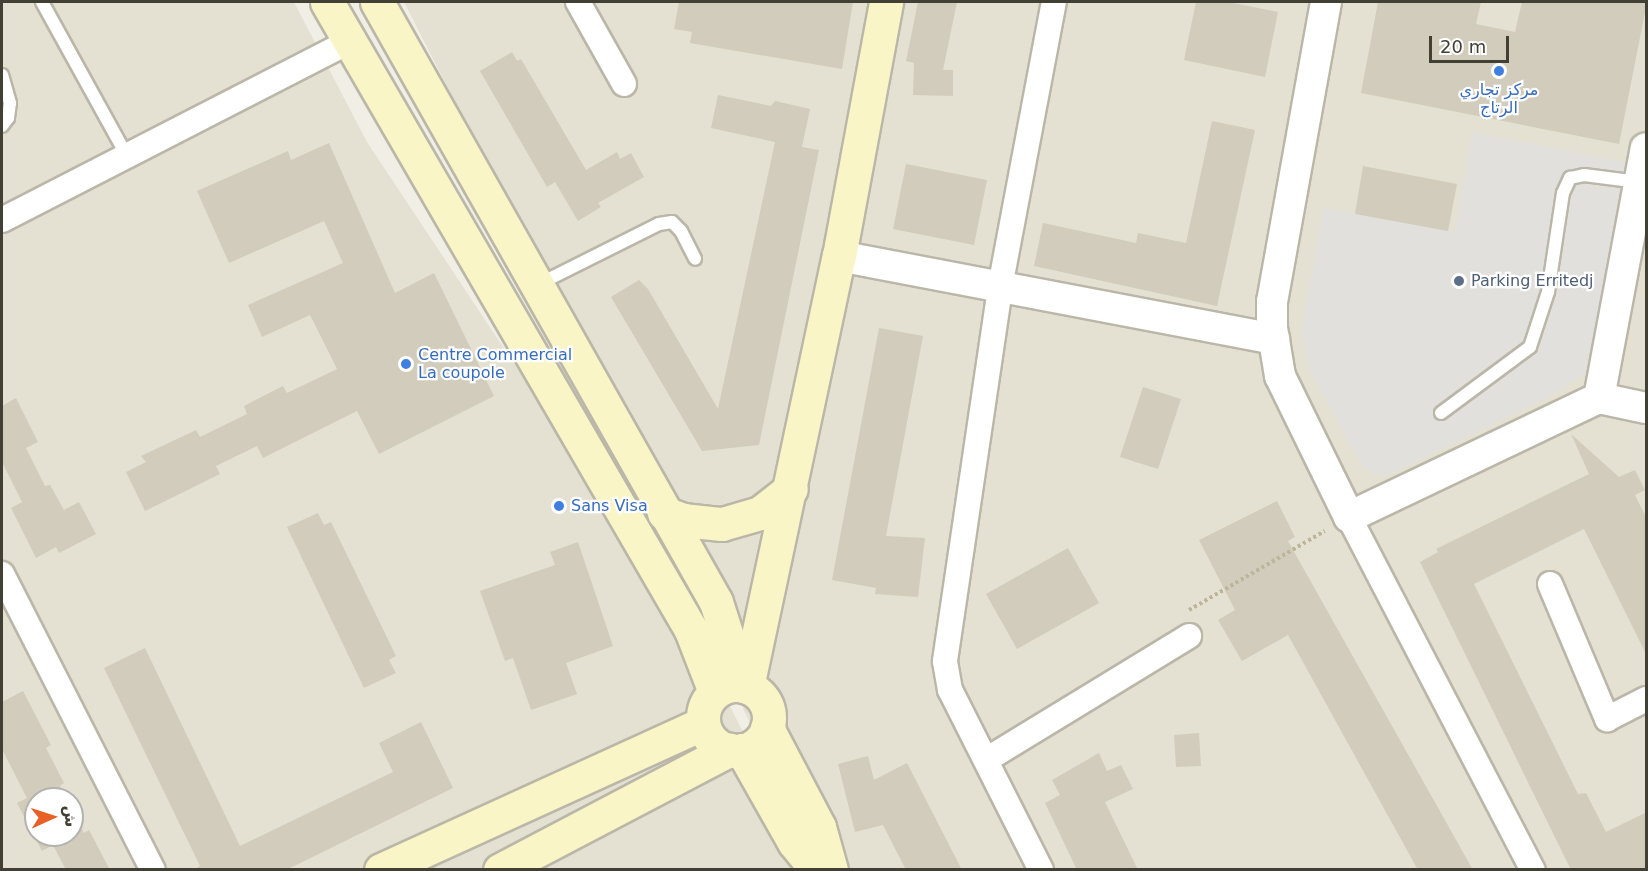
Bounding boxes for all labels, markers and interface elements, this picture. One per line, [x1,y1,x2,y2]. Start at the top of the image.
scale bar [1432,24,1512,62]
text: 20 m [1440,36,1486,57]
marker: مركز تجاري الرتاج [1492,64,1506,78]
place label: مركز تجاري الرتاج [1460,80,1538,118]
place label: Parking Erritedj [1471,271,1594,291]
marker: Parking Erritedj [1452,274,1466,288]
place label: Centre Commercial La coupole [418,345,572,383]
marker: Centre Commercial La coupole [399,357,413,371]
place label: Sans Visa [571,496,648,516]
marker: Sans Visa [552,499,566,513]
north arrow [24,787,84,847]
text: ش [60,805,81,828]

